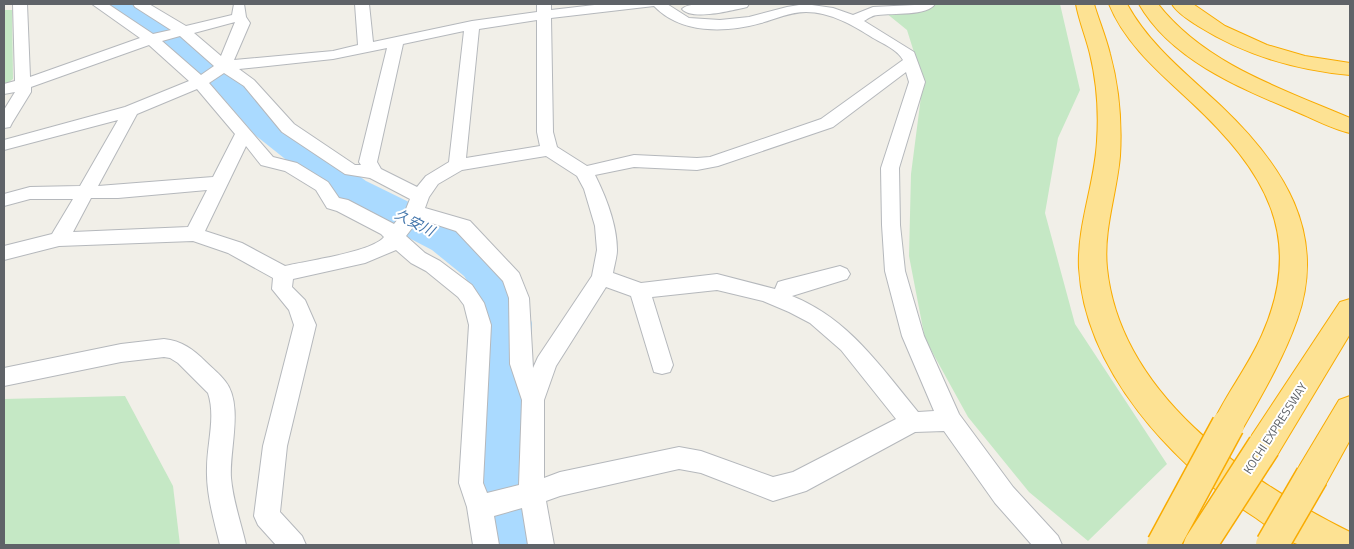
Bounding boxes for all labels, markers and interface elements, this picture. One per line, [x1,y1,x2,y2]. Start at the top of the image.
water label: 久安川 [392,203,440,242]
street label: KOCHI EXPRESSWAY [1238,378,1312,477]

